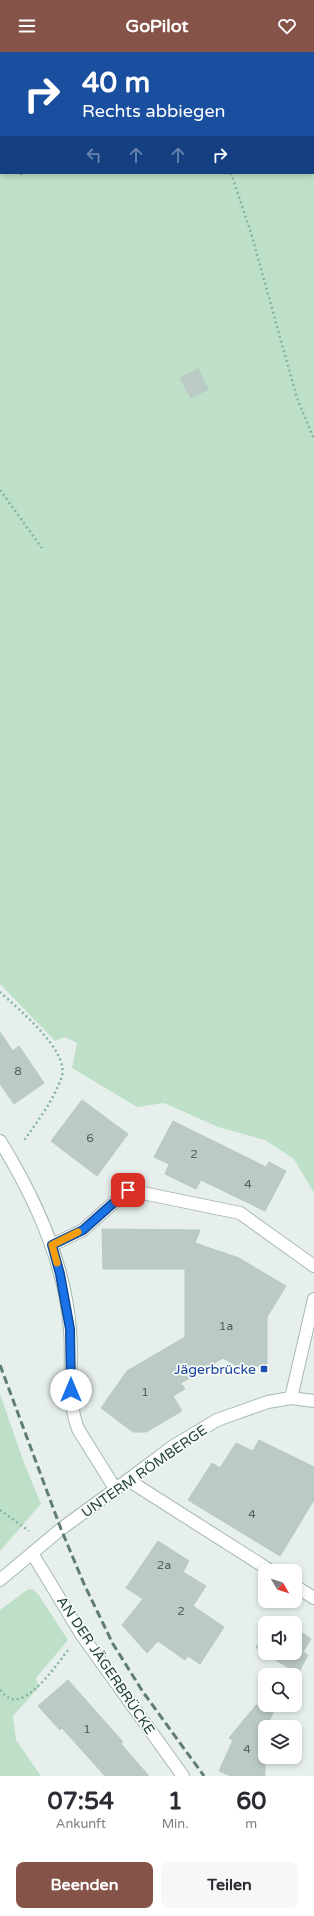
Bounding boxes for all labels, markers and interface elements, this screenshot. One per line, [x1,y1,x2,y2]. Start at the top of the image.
icon: menu [16,15,38,37]
text: GoPilot [126,15,188,37]
icon: heart [276,15,298,37]
text: 40 m [82,66,150,100]
icon: right [16,68,68,120]
text: Rechts abbiegen [82,100,226,122]
icon: left [83,144,105,166]
icon: ahead [125,144,147,166]
icon: ahead [167,144,189,166]
icon: right [209,144,231,166]
house number: 8 [14,1064,22,1078]
house number: 6 [86,1131,94,1145]
house number: 2 [190,1147,198,1161]
pin [111,1173,145,1207]
house number: 4 [244,1177,252,1191]
icon: arrive [117,1179,139,1201]
house number: 1a [219,1319,233,1333]
place label: Jägerbrücke [174,1361,256,1378]
marker: Jägerbrücke [259,1364,269,1374]
position arrow [50,1369,92,1411]
house number: 1 [141,1385,149,1399]
street label: UNTERM RÖMBERGE [78,1422,210,1521]
house number: 4 [248,1507,256,1521]
house number: 2a [157,1558,171,1572]
north arrow [258,1564,302,1608]
map controls [258,1564,302,1764]
street label: AN DER JÄGERBRÜCKE [53,1593,158,1738]
house number: 2 [177,1604,185,1618]
button: sound [258,1616,302,1660]
button: search [258,1668,302,1712]
button: layers [258,1720,302,1764]
house number: 1 [83,1722,91,1736]
house number: 4 [243,1742,251,1756]
text: 07:54 [48,1787,114,1816]
text: 1 [168,1787,183,1816]
text: 60 [236,1787,266,1816]
text: Ankunft [56,1816,106,1832]
text: Min. [162,1816,189,1832]
text: m [245,1816,257,1832]
button: Beenden [16,1862,153,1908]
button: Teilen [161,1862,298,1908]

